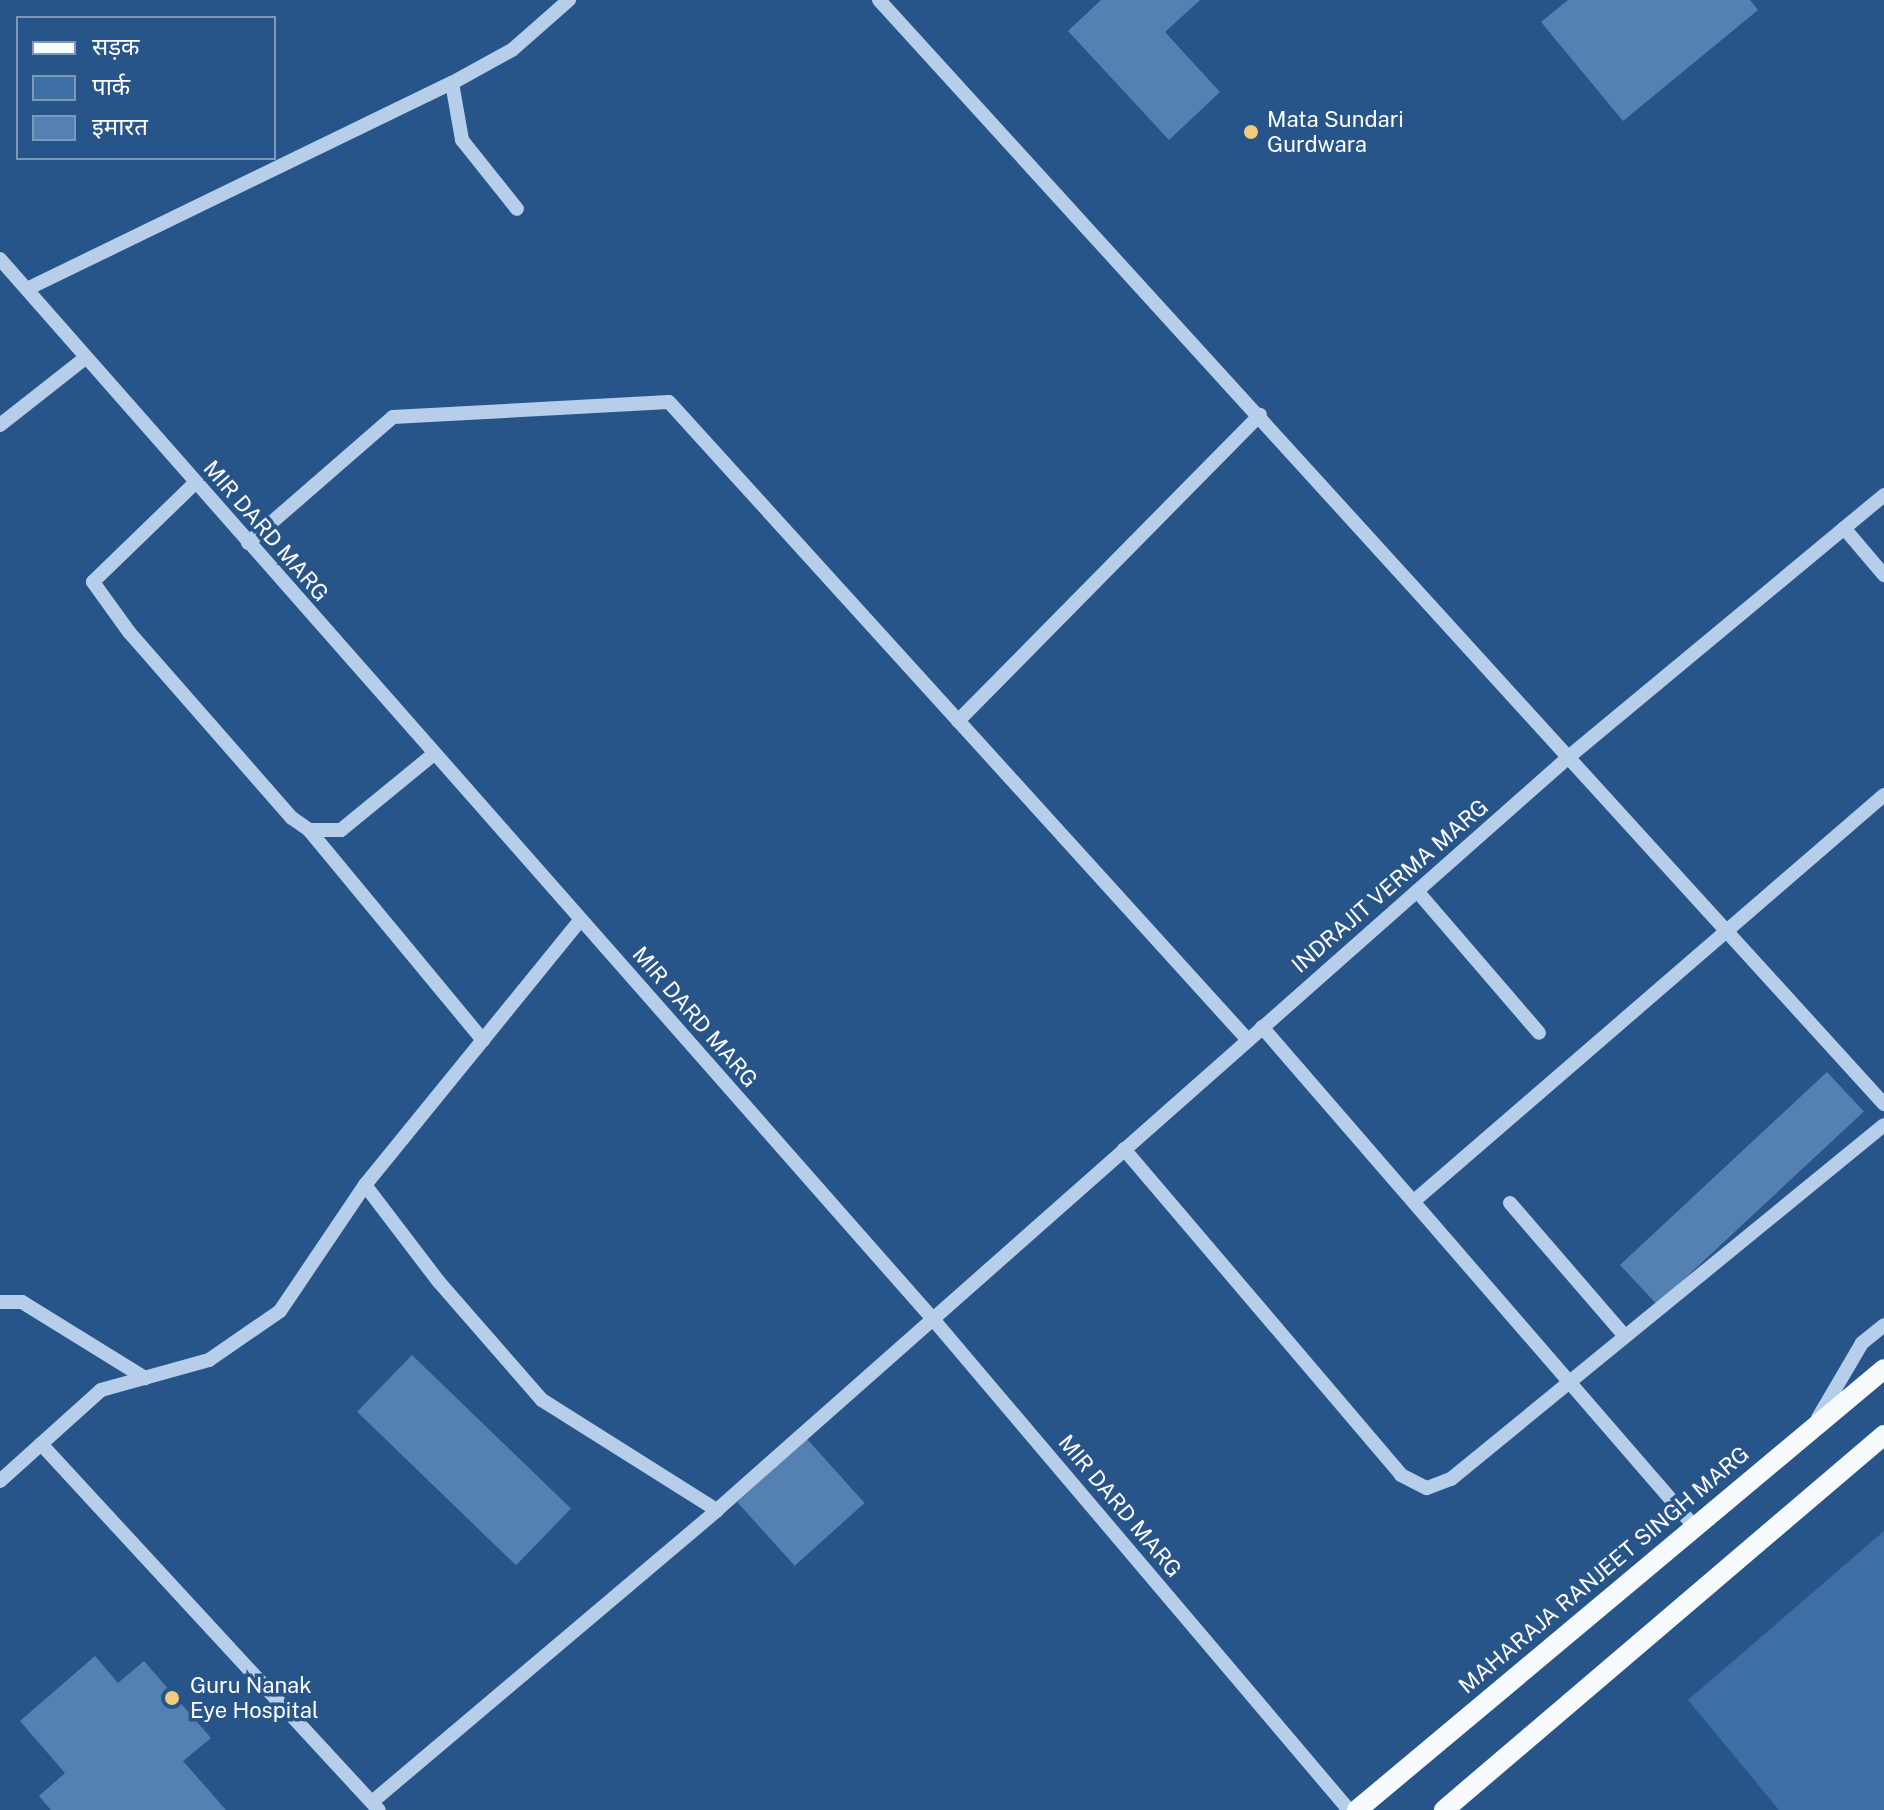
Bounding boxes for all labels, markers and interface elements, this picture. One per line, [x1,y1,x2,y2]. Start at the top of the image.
legend [16,16,276,160]
text: सड़क [92,32,140,60]
text: पार्क [92,72,130,100]
place label: Mata Sundari Gurdwara [1267,106,1404,158]
text: इमारत [92,112,148,140]
marker: Mata Sundari Gurdwara [1242,123,1260,141]
street label: MIR DARD MARG [198,455,334,607]
street label: INDRAJIT VERMA MARG [1286,793,1494,979]
street label: MIR DARD MARG [627,941,763,1093]
street label: MIR DARD MARG [1053,1430,1187,1582]
street label: MAHARAJA RANJEET SINGH MARG [1454,1441,1754,1699]
place label: Guru Nanak Eye Hospital [190,1672,319,1724]
marker: Guru Nanak Eye Hospital [161,1687,183,1709]

